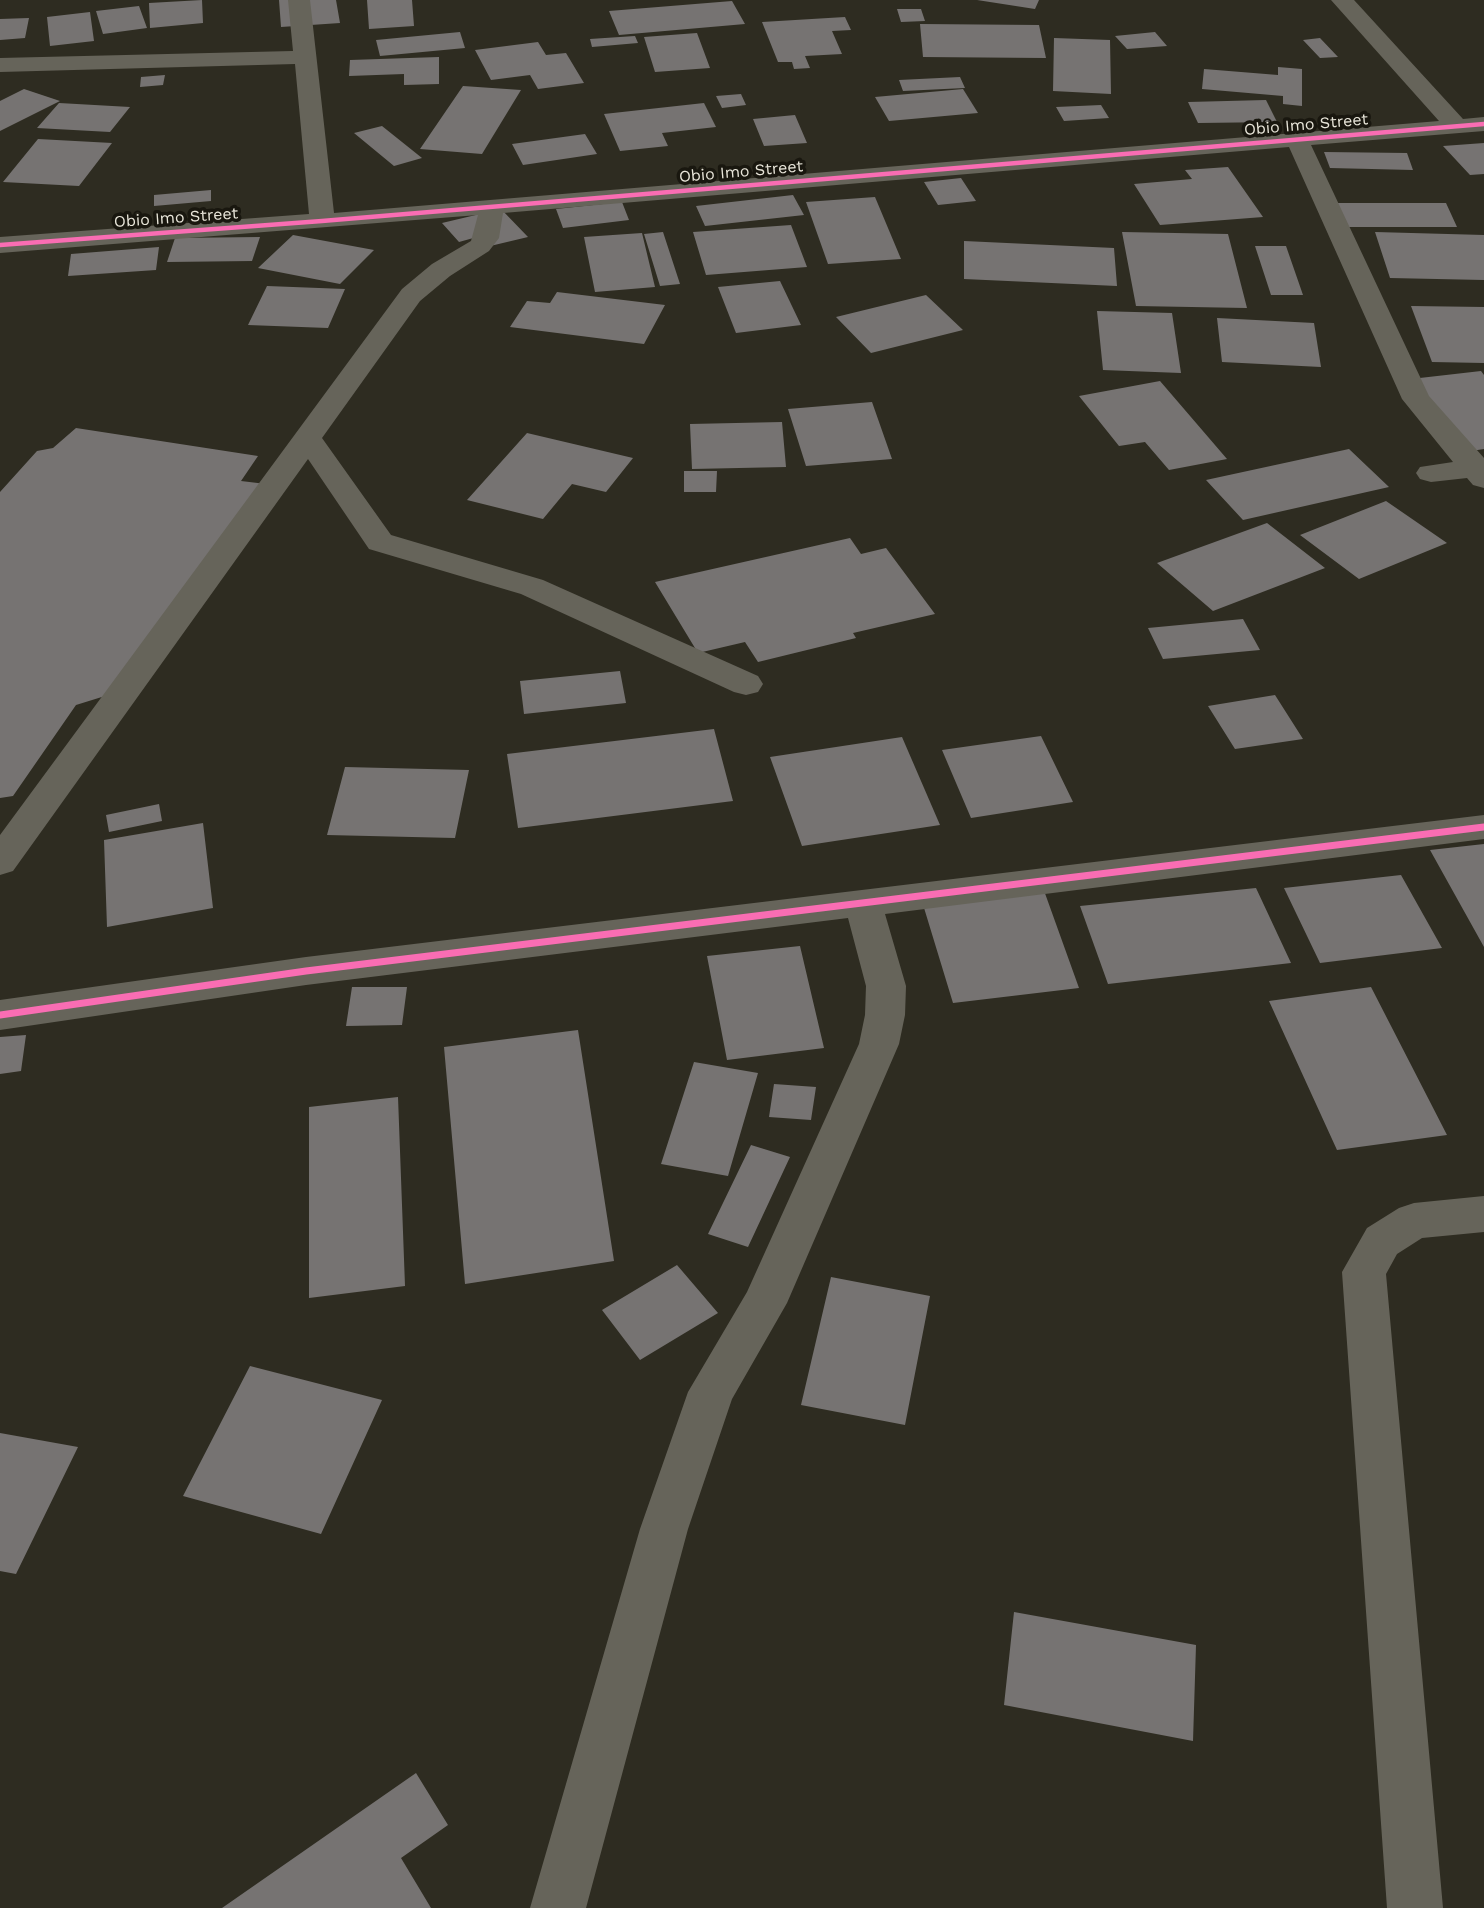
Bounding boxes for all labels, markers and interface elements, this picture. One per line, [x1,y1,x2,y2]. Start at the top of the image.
street label: Obio Imo Street [1243,110,1369,140]
street label: Obio Imo Street [678,157,804,187]
street label: Obio Imo Street [113,204,239,232]

